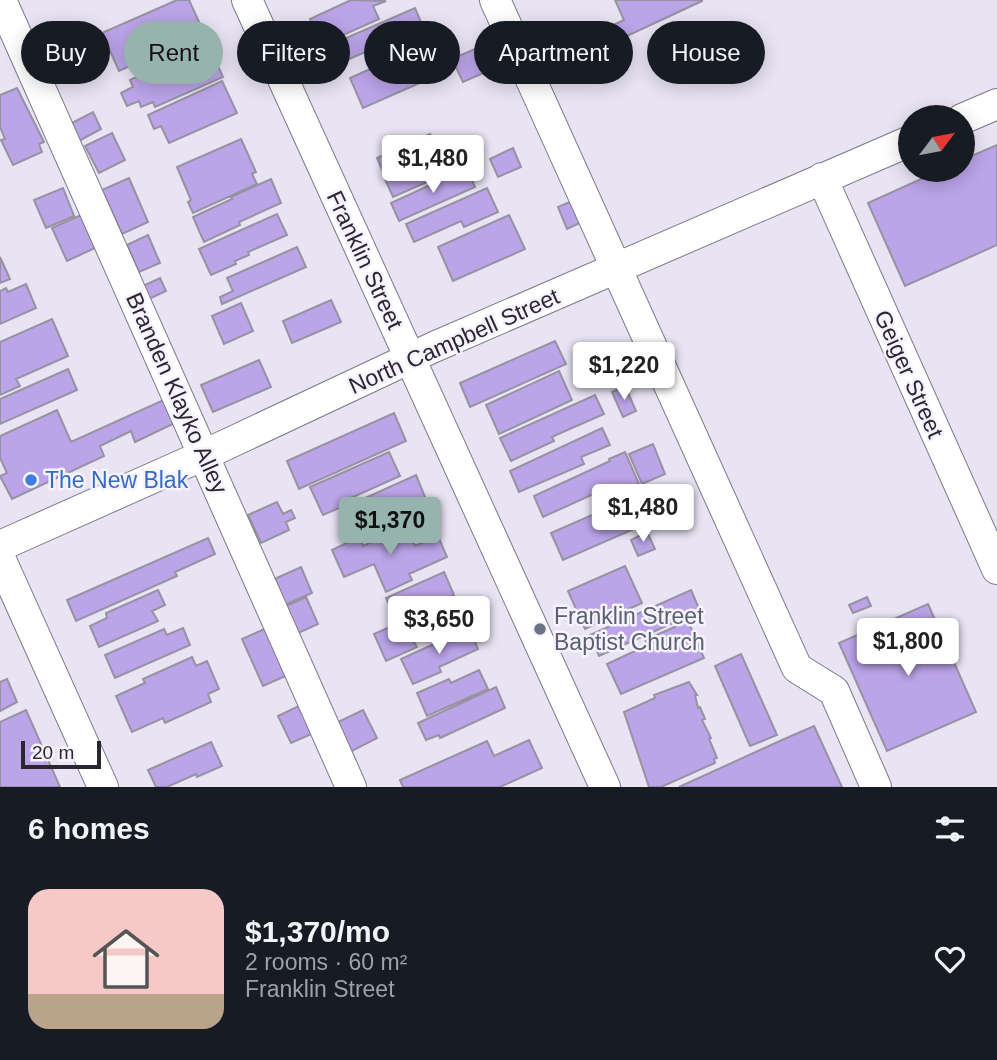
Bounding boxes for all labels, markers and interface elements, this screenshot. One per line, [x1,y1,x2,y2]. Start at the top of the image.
chip: Buy [21,21,110,84]
chip: Rent [124,21,223,84]
chip: Filters [237,21,350,84]
chip: New [364,21,460,84]
chip: Apartment [474,21,633,84]
chip: House [647,21,765,84]
north arrow [898,105,975,182]
map controls [898,105,975,182]
pin: $1,480 [376,136,490,195]
text: $1,480 [398,145,468,171]
street label: Franklin Street [322,187,409,334]
street label: North Campbell Street [345,283,564,399]
street label: Branden Klayko Alley [121,288,233,498]
street label: Geiger Street [869,306,949,442]
pin: $1,220 [567,342,681,402]
text: $1,220 [589,352,659,378]
place label: The New Blak [45,467,189,493]
marker: The New Blak [23,472,39,488]
pin: $1,480 [586,484,700,544]
text: $1,480 [608,494,678,520]
pin: $1,370 [333,498,447,557]
text: $1,370 [355,507,425,533]
pin: $3,650 [382,596,496,656]
place label: Franklin Street Baptist Church [554,603,705,655]
text: $3,650 [404,606,474,632]
pin: $1,800 [851,618,965,678]
marker: Franklin Street Baptist Church [532,621,548,637]
text: $1,800 [873,628,943,654]
scale bar [21,738,102,770]
text: 20 m [32,742,74,763]
icon: filters [931,810,969,848]
text: 6 homes [28,812,150,845]
text: $1,370/mo [245,915,390,948]
icon: home [84,917,168,1001]
icon: heart [931,940,969,978]
text: 2 rooms · 60 m² [245,949,407,975]
text: Franklin Street [245,976,395,1002]

